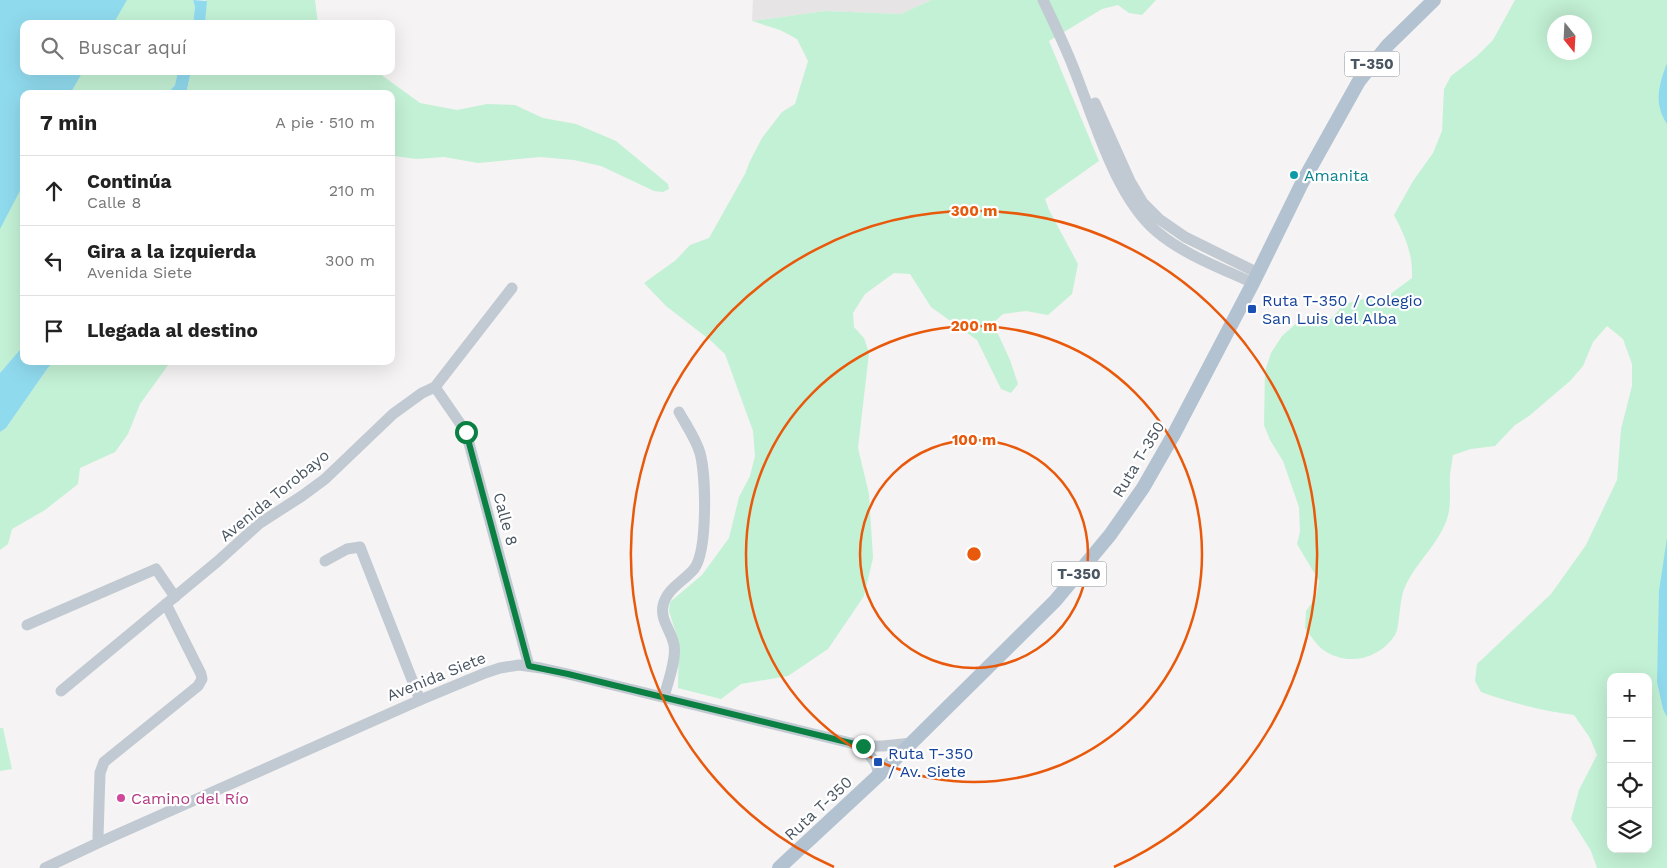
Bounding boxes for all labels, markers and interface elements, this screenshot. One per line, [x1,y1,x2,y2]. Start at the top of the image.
north arrow [1547,15,1592,60]
search box [20,20,395,75]
icon: search [38,34,66,62]
text: Buscar aquí [78,36,187,59]
road number: T-350 [1344,52,1400,76]
text: 7 min [40,110,97,135]
text: A pie · 510 m [275,113,375,132]
place label: Amanita [1304,166,1369,185]
marker: Amanita [1288,169,1300,181]
text: Continúa [87,170,171,193]
icon: ahead [40,177,68,205]
text: 210 m [329,181,375,200]
text: Calle 8 [87,193,141,212]
text: 300 m [951,202,997,220]
text: Gira a la izquierda [87,240,256,263]
icon: left [40,247,68,275]
text: 300 m [325,251,375,270]
text: Avenida Siete [87,263,192,282]
place label: Ruta T-350 / Colegio San Luis del Alba [1262,291,1422,328]
marker: Ruta T-350 / Colegio San Luis del Alba [1246,303,1258,315]
icon: arrive [40,317,68,345]
text: 200 m [951,317,997,335]
text: Llegada al destino [87,319,258,342]
street label: Ruta T-350 [1108,418,1169,501]
route start [455,421,478,444]
text: 100 m [952,431,996,449]
street label: Avenida Torobayo [216,445,333,545]
street label: Calle 8 [489,490,522,548]
centre of rings [965,545,983,563]
road number: T-350 [1052,562,1106,586]
street label: Avenida Siete [384,648,489,705]
map controls [1607,673,1652,853]
button: + [1607,673,1652,718]
button: − [1607,718,1652,763]
route end [852,735,875,758]
place label: Ruta T-350 / Av. Siete [888,744,973,781]
marker: Ruta T-350 / Av. Siete [872,756,884,768]
button: locate [1607,763,1652,808]
street label: Ruta T-350 [781,772,856,844]
place label: Camino del Río [131,789,249,808]
marker: Camino del Río [115,792,127,804]
button: layers [1607,808,1652,853]

